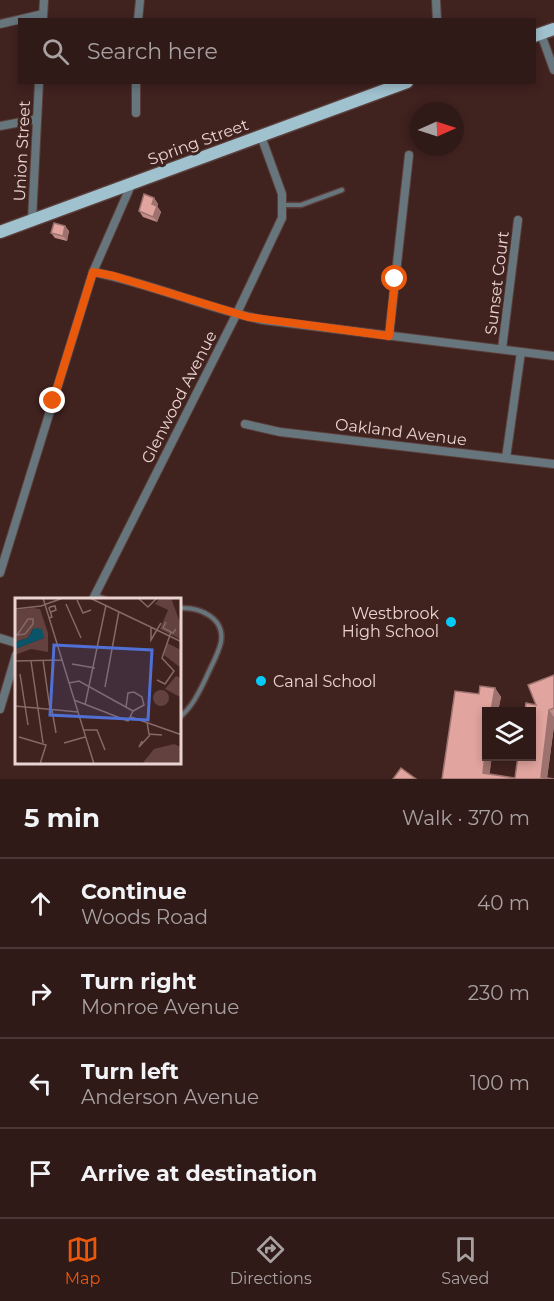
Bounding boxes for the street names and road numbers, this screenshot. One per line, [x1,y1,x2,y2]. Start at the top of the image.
street label: Union Street [10,99,34,202]
street label: Spring Street [145,115,251,169]
street label: Sunset Court [481,229,513,336]
street label: Glenwood Avenue [137,328,221,466]
street label: Oakland Avenue [334,415,468,449]

